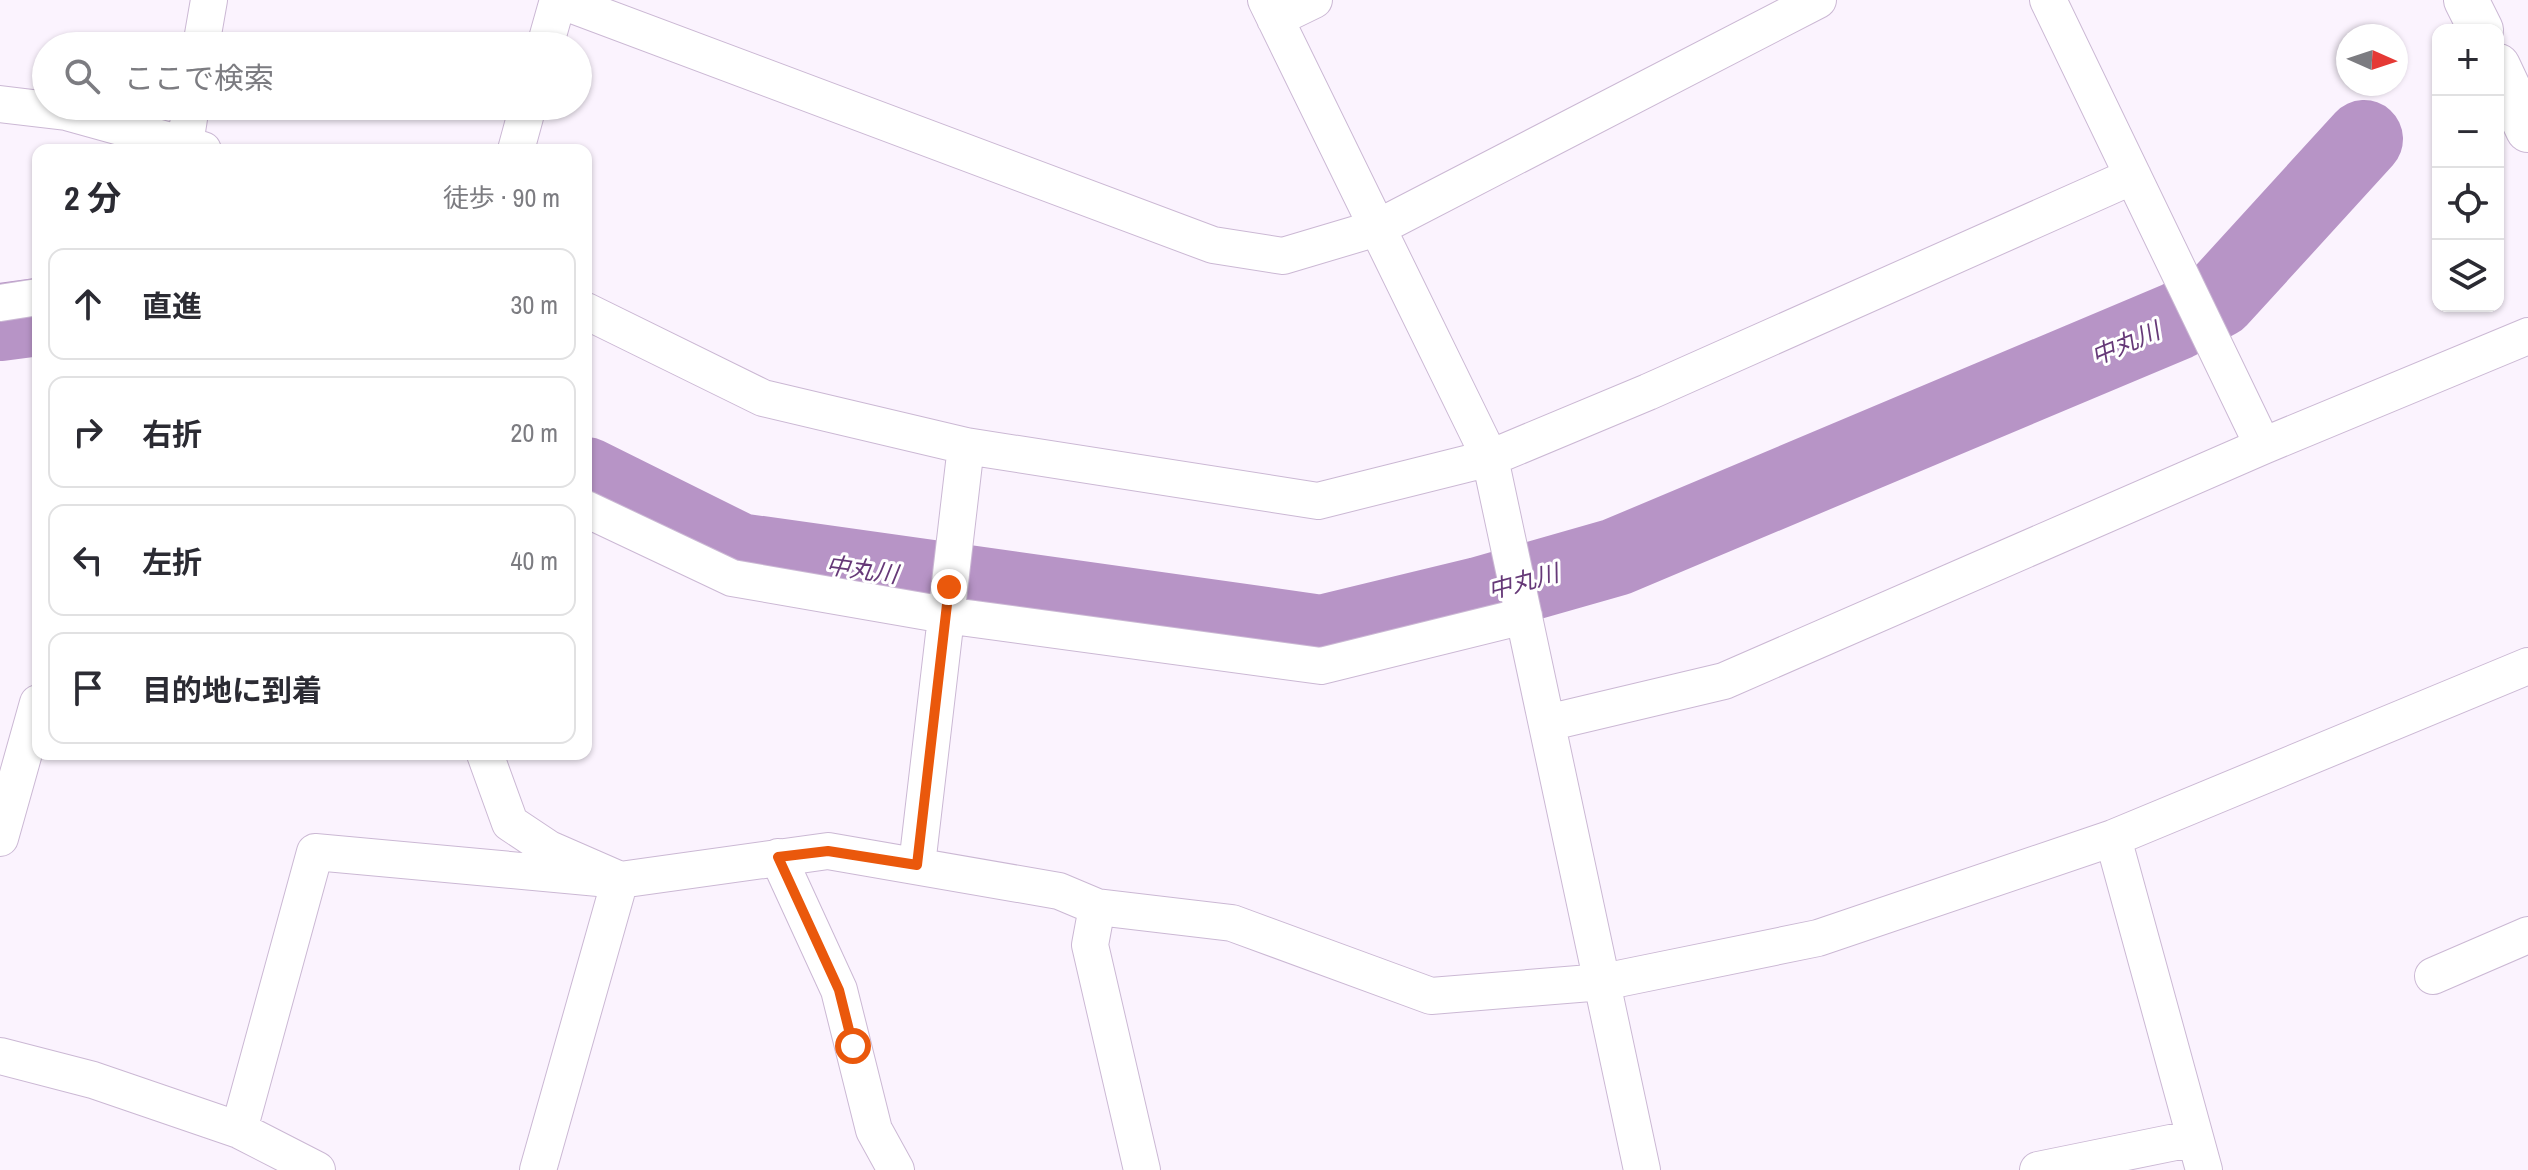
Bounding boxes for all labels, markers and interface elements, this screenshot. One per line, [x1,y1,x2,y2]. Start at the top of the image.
north arrow [2336,24,2408,96]
map controls [2432,24,2504,312]
button: + [2432,24,2504,96]
search box [32,32,592,120]
icon: search [60,54,104,98]
text: ここで検索 [124,58,274,98]
button: − [2432,96,2504,168]
button: locate [2432,168,2504,240]
text: 2 分 [64,175,121,221]
text: 徒歩 · 90 m [443,180,560,215]
button: layers [2432,240,2504,312]
icon: ahead [66,282,110,326]
text: 直進 [142,286,202,326]
text: 30 m [511,287,558,322]
water label: 中丸川 [2086,313,2167,372]
icon: right [66,410,110,454]
text: 右折 [142,414,202,454]
text: 20 m [511,415,558,450]
icon: left [66,538,110,582]
text: 左折 [142,542,202,582]
text: 40 m [511,543,558,578]
water label: 中丸川 [824,548,903,590]
water label: 中丸川 [1484,555,1565,606]
route end [931,569,967,605]
icon: arrive [66,666,110,710]
text: 目的地に到着 [142,670,322,710]
route start [835,1028,871,1064]

